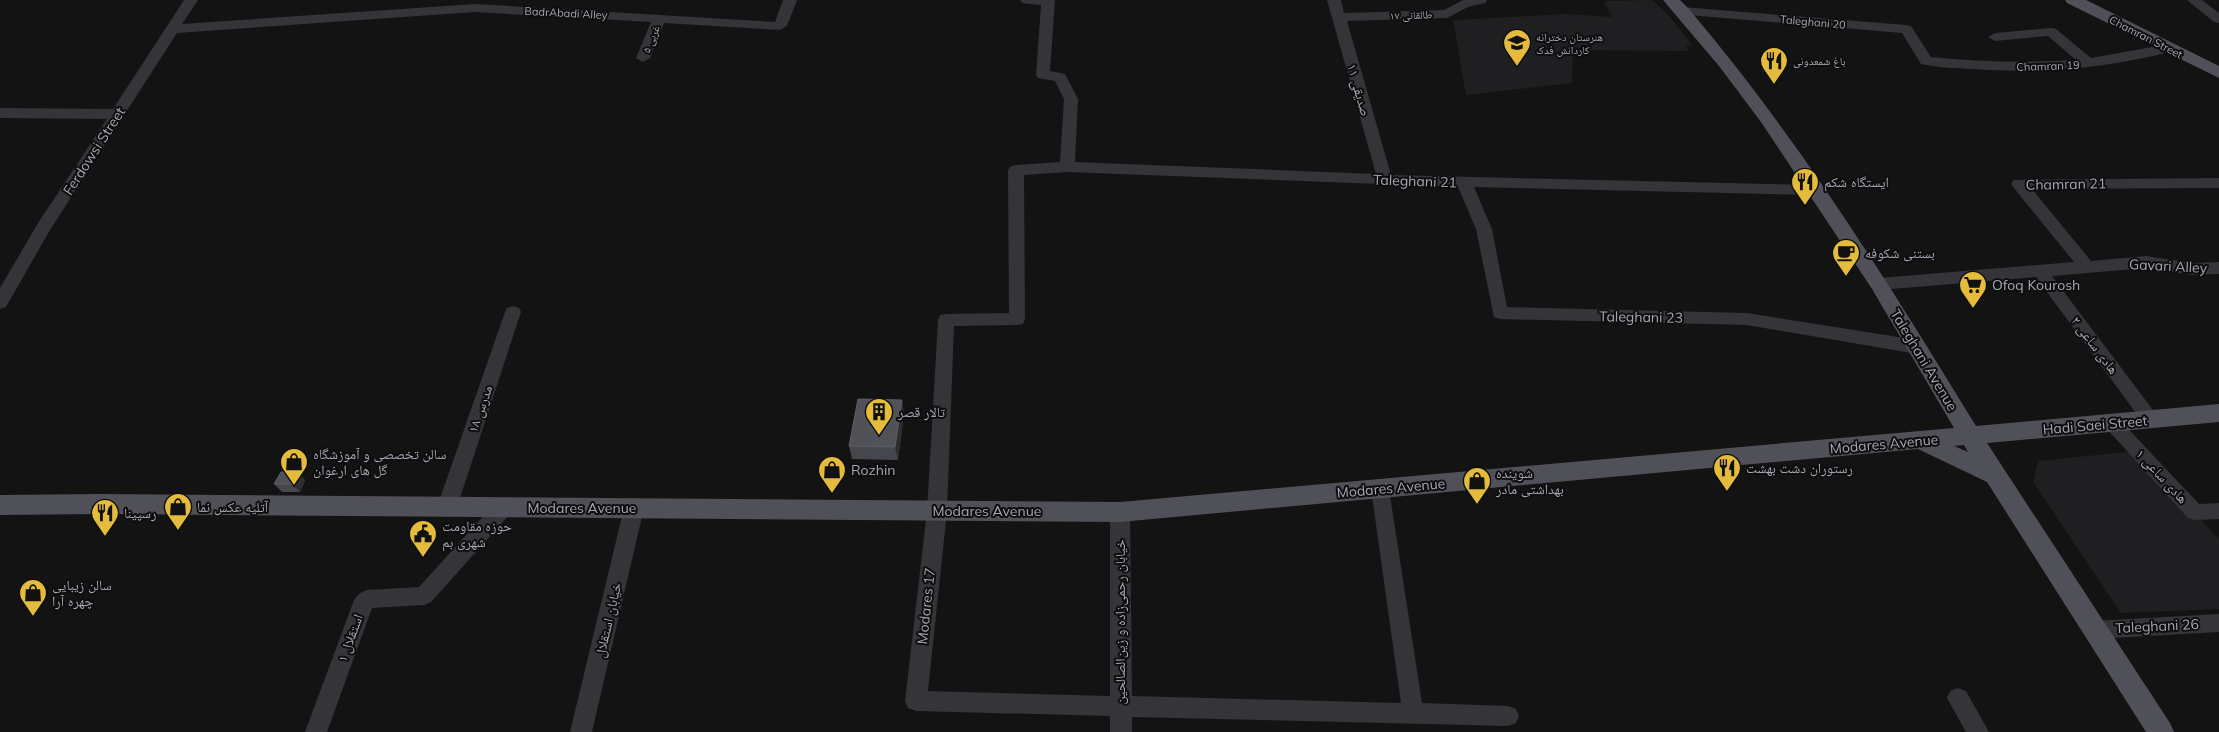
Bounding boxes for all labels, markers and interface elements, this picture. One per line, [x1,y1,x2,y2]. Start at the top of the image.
street label: BadrAbadi Alley [524,4,608,22]
street label: طالقانی ۱۷ [1389,7,1433,23]
street label: Taleghani 20 [1780,12,1847,32]
street label: Chamran Street [2107,12,2185,62]
street label: ۵ غربی [639,23,663,55]
school or university icon: هنرستان دخترانه کاردانش فدک [1502,28,1532,67]
place label: هنرستان دخترانه کاردانش فدک [1536,30,1604,57]
restaurant icon: باغ شمعدونی [1759,46,1789,85]
place label: باغ شمعدونی [1793,54,1846,68]
street label: Chamran 19 [2016,58,2080,74]
street label: صدیقی ۱۱ [1343,62,1375,118]
street label: Ferdowsi Street [59,104,129,198]
restaurant icon: ایستگاه شکم [1790,167,1820,206]
street label: Taleghani 21 [1373,171,1457,191]
place label: ایستگاه شکم [1824,173,1889,192]
street label: Chamran 21 [2026,174,2106,194]
cafe icon: بستنی شکوفه [1831,238,1861,277]
place label: بستنی شکوفه [1865,244,1935,262]
street label: Gavari Alley [2128,255,2208,277]
supermarket icon: Ofoq Kourosh [1958,270,1988,309]
place label: Ofoq Kourosh [1992,276,2080,294]
street label: Taleghani Avenue [1886,306,1962,414]
street label: Taleghani 23 [1599,307,1683,327]
street label: هادی ساعی ۲ [2067,312,2123,378]
street label: مدرس ۱۸ [464,383,496,435]
building icon: تالار قصر [864,397,894,436]
place label: تالار قصر [897,403,945,421]
street label: Hadi Saei Street [2042,411,2148,439]
street label: Modares Avenue [1829,430,1939,458]
place label: سالن تخصصی و آموزشگاه گل های ارغوان [313,445,447,479]
street label: هادی ساعی ۱ [2132,445,2192,507]
shop icon: سالن تخصصی و آموزشگاه گل های ارغوان [279,447,309,486]
restaurant icon: رستوران دشت بهشت [1712,453,1742,492]
shop icon: Rozhin [817,455,847,494]
place label: رستوران دشت بهشت [1746,459,1853,477]
place label: Rozhin [851,461,895,479]
place label: شوینده بهداشتی مادر [1495,464,1564,498]
shop icon: شوینده بهداشتی مادر [1462,466,1492,505]
street label: Modares Avenue [1336,474,1446,502]
shop icon: آتلیه عکس نما [163,492,193,531]
restaurant icon: رسپینا [90,498,120,537]
place label: آتلیه عکس نما [197,498,269,516]
street label: Modares Avenue [528,499,636,517]
street label: Modares Avenue [933,502,1041,520]
place label: رسپینا [124,504,156,522]
place label: حوزه مقاومت شهری بم [442,517,512,552]
public building icon: حوزه مقاومت شهری بم [408,519,438,558]
street label: خیابان رحمی‌زاده و زین‌الصالحین [1111,539,1129,705]
street label: Modares 17 [913,567,939,645]
place label: سالن زیبایی چهره آرا [52,576,112,610]
shop icon: سالن زیبایی چهره آرا [18,578,48,617]
street label: خیابان استقلال [591,581,625,659]
street label: استقلال ۱ [333,612,367,664]
street label: Taleghani 26 [2115,615,2199,637]

